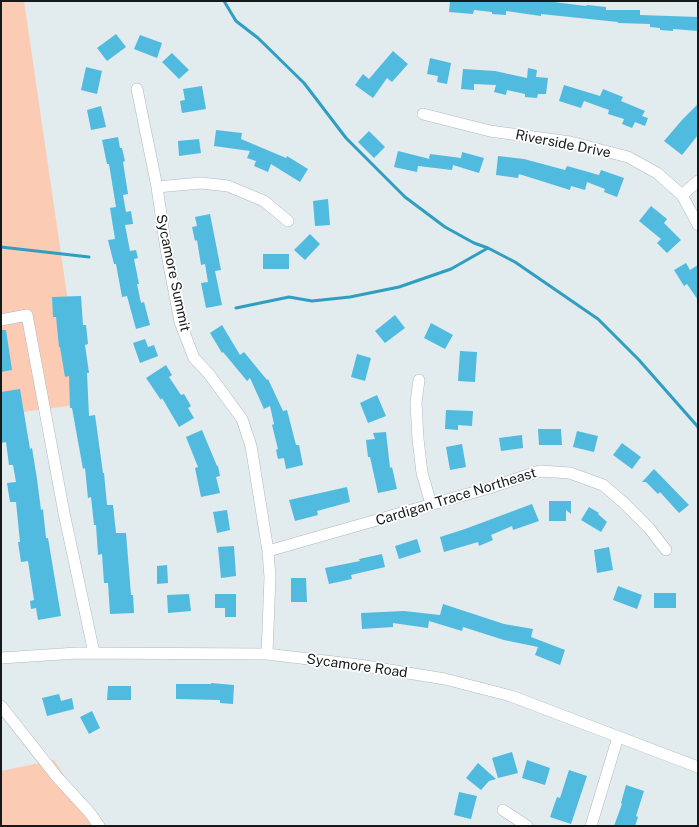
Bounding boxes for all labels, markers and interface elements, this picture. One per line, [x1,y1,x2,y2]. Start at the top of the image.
street label: Riverside Drive [514,127,612,161]
street label: Sycamore Summit [152,213,194,333]
street label: Cardigan Trace Northeast [374,465,538,529]
street label: Sycamore Road [305,651,409,681]

